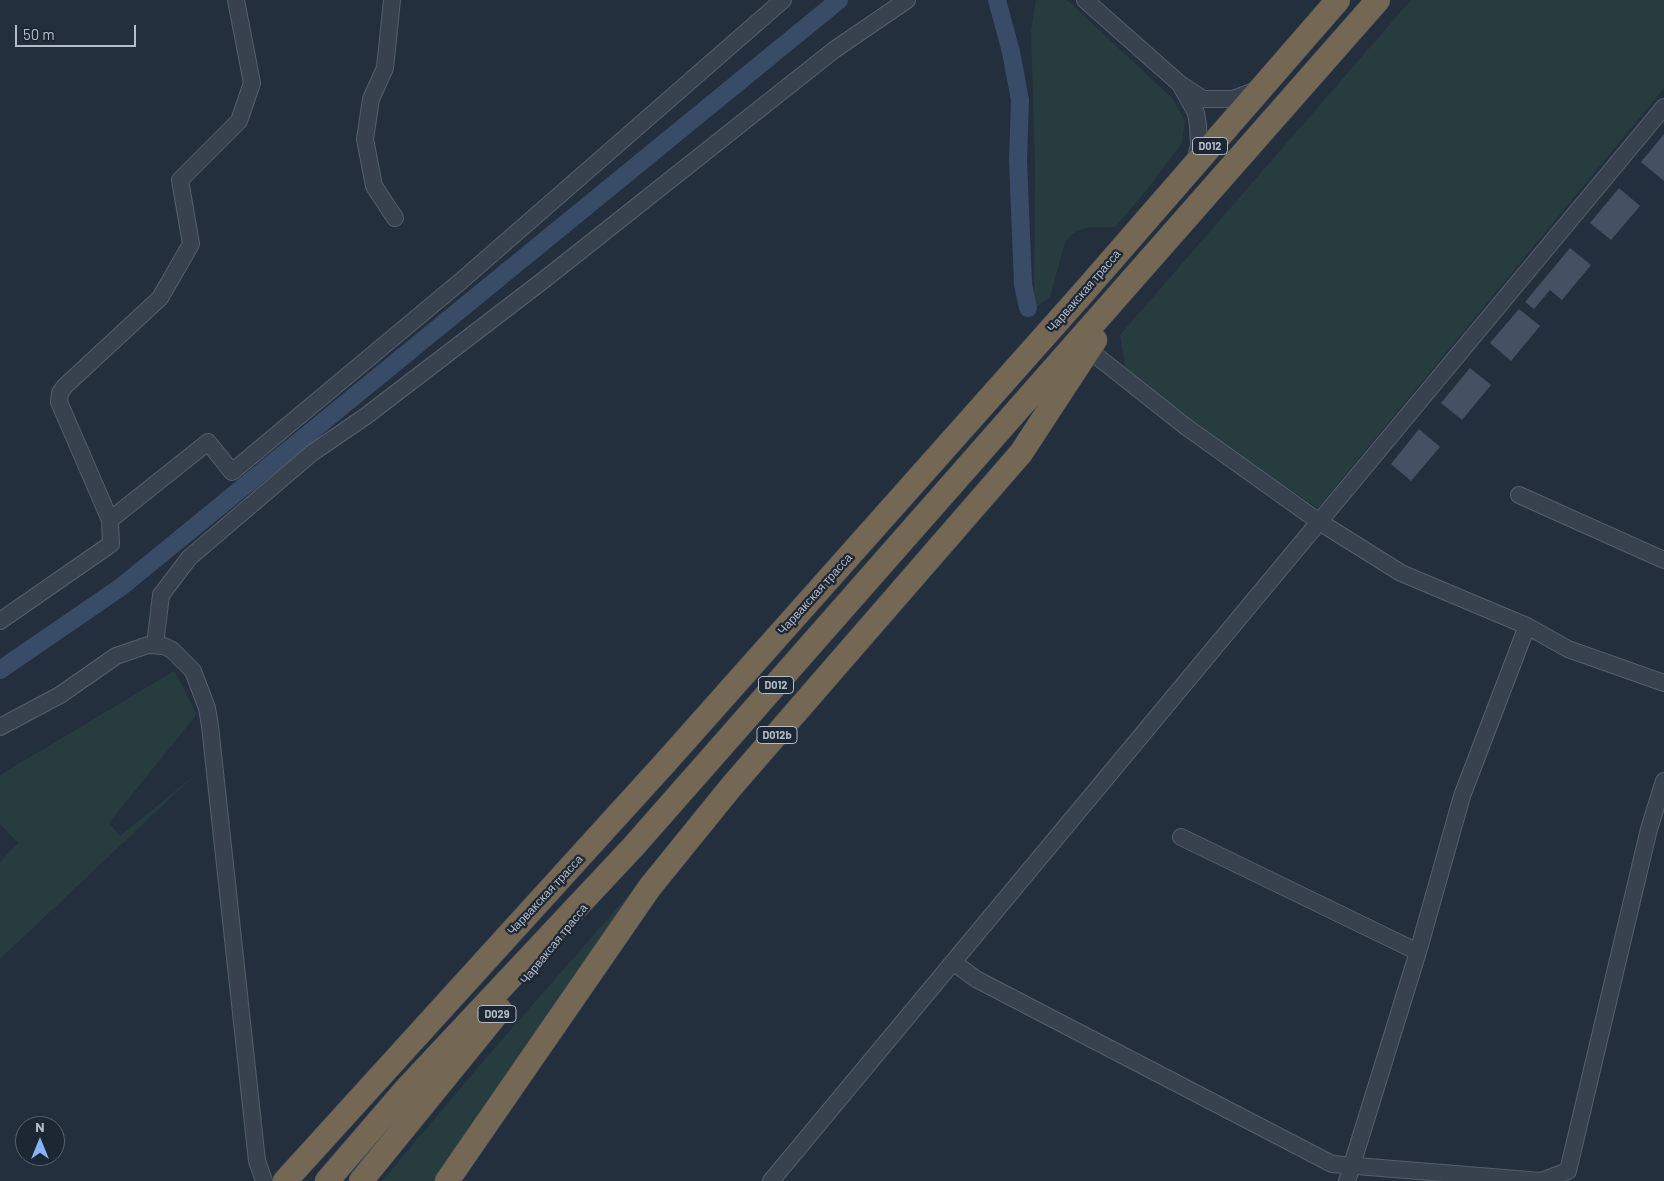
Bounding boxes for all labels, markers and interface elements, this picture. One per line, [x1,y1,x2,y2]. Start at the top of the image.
scale bar [18,15,139,47]
text: 50 m [23,25,55,43]
road number: D012 [1192,138,1228,154]
street label: Чарвакская трасса [1044,247,1124,335]
street label: Чарвакская трасса [775,550,855,638]
road number: D012 [758,676,794,694]
road number: D012b [757,726,797,744]
street label: Чарвакская трасса [504,852,586,938]
street label: Чарваксая трасса [517,901,591,987]
road number: D029 [478,1006,516,1022]
north arrow [15,1116,65,1166]
text: N [35,1118,45,1135]

